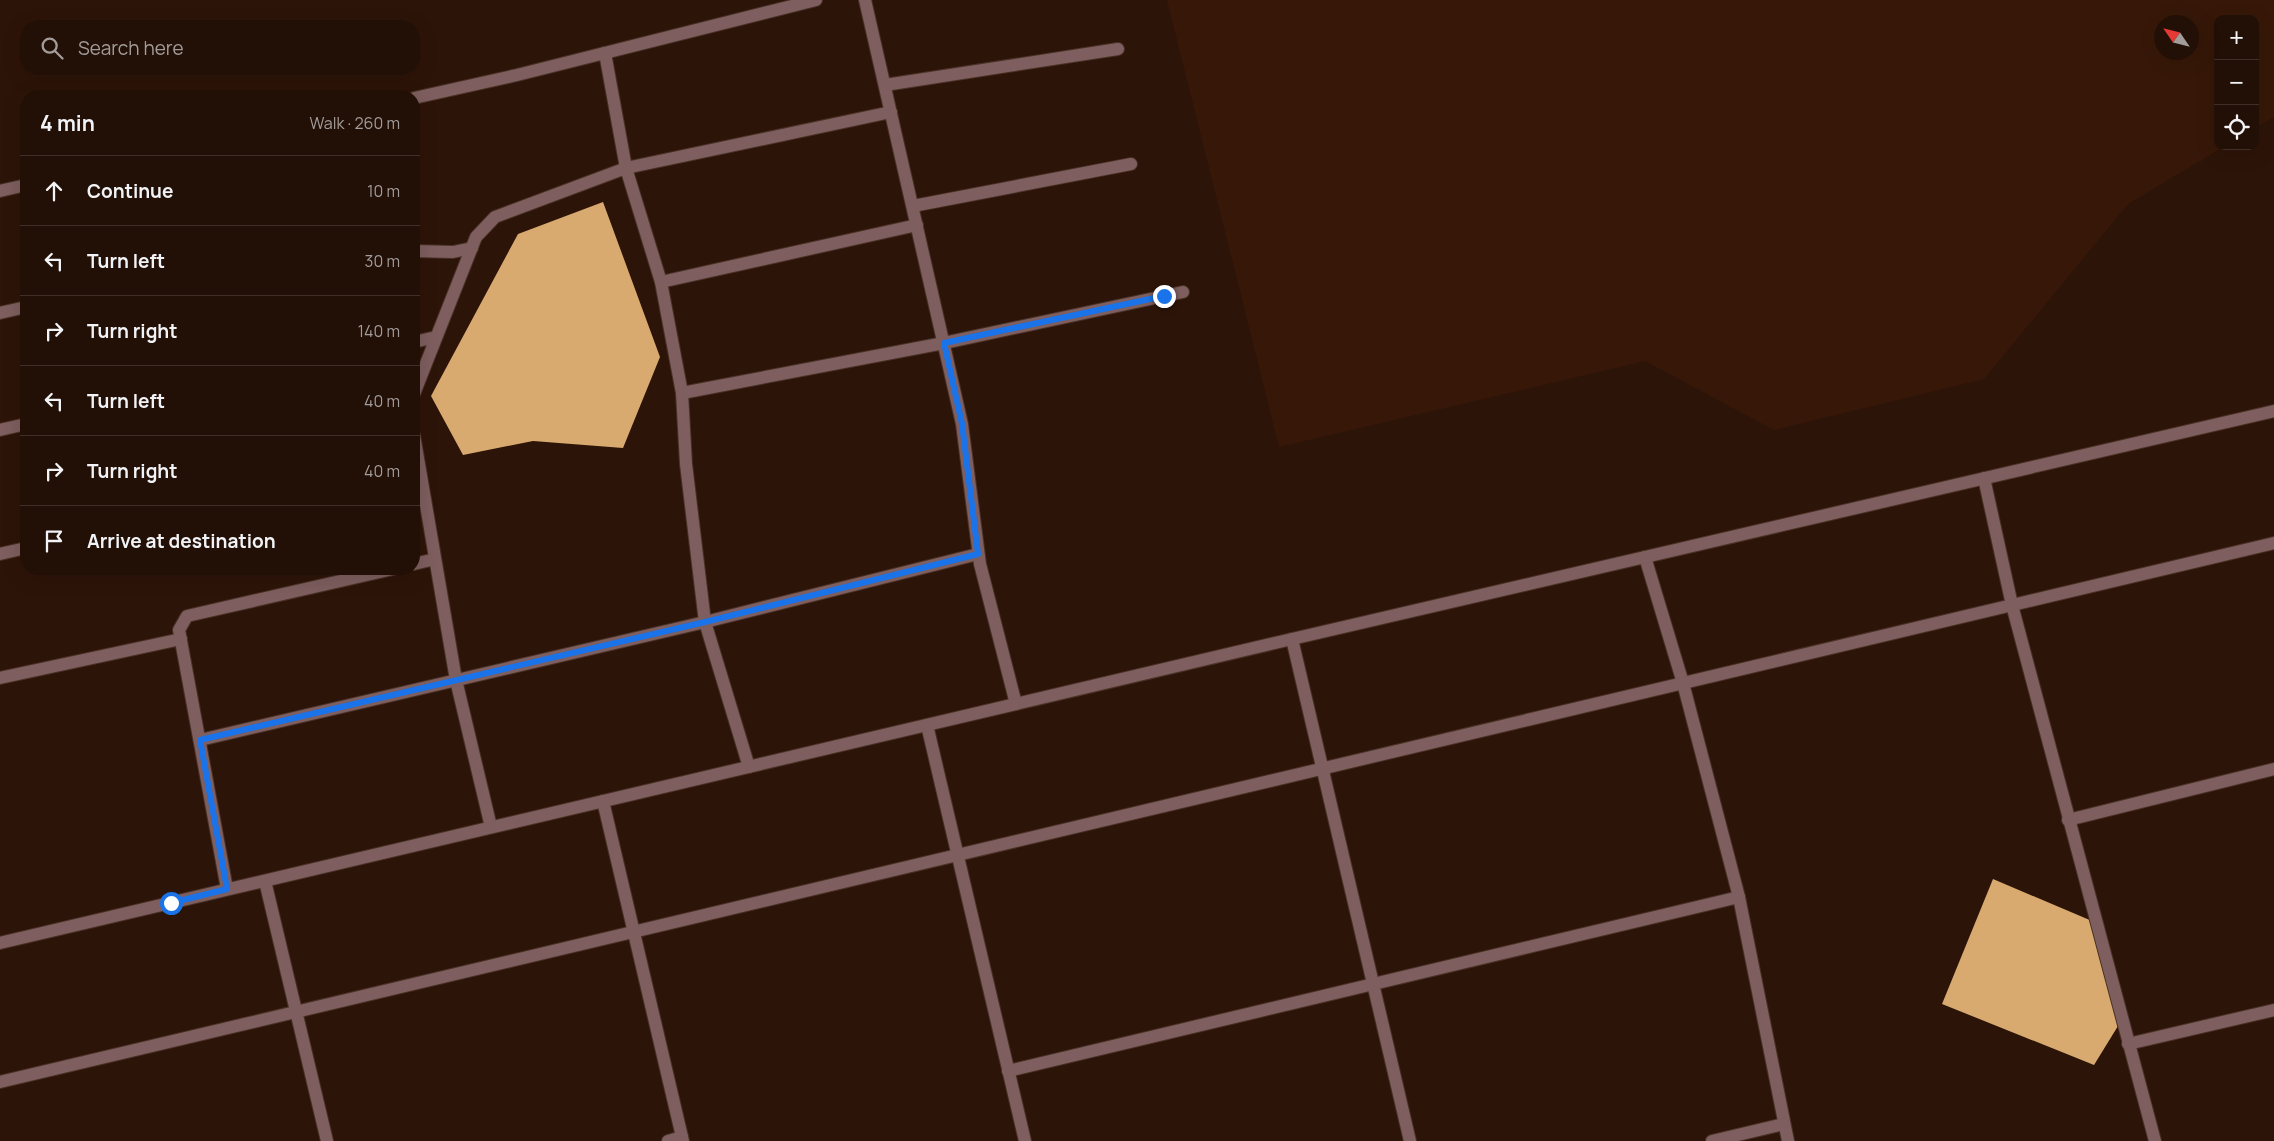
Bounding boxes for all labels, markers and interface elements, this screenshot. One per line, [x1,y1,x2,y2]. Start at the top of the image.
north arrow [2154,15,2199,60]
map controls [2214,15,2259,150]
button: + [2214,15,2259,60]
search box [20,20,420,75]
icon: search [38,34,66,62]
text: Search here [78,35,184,61]
button: − [2214,60,2259,105]
button: locate [2214,105,2259,150]
text: 4 min [40,109,95,137]
text: Walk · 260 m [310,112,400,134]
icon: ahead [40,177,68,205]
text: Continue [87,178,173,204]
text: 10 m [367,180,400,202]
icon: left [40,247,68,275]
text: Turn left [87,248,165,274]
text: 30 m [365,250,400,272]
route end [1153,285,1176,308]
icon: right [40,317,68,345]
text: Turn right [87,318,177,344]
text: 140 m [358,320,400,342]
icon: left [40,387,68,415]
text: Turn left [87,388,165,414]
text: 40 m [364,390,400,412]
icon: right [40,457,68,485]
text: Turn right [87,458,177,484]
text: 40 m [364,460,400,482]
icon: arrive [40,527,68,555]
text: Arrive at destination [87,528,276,554]
route start [160,892,183,915]

